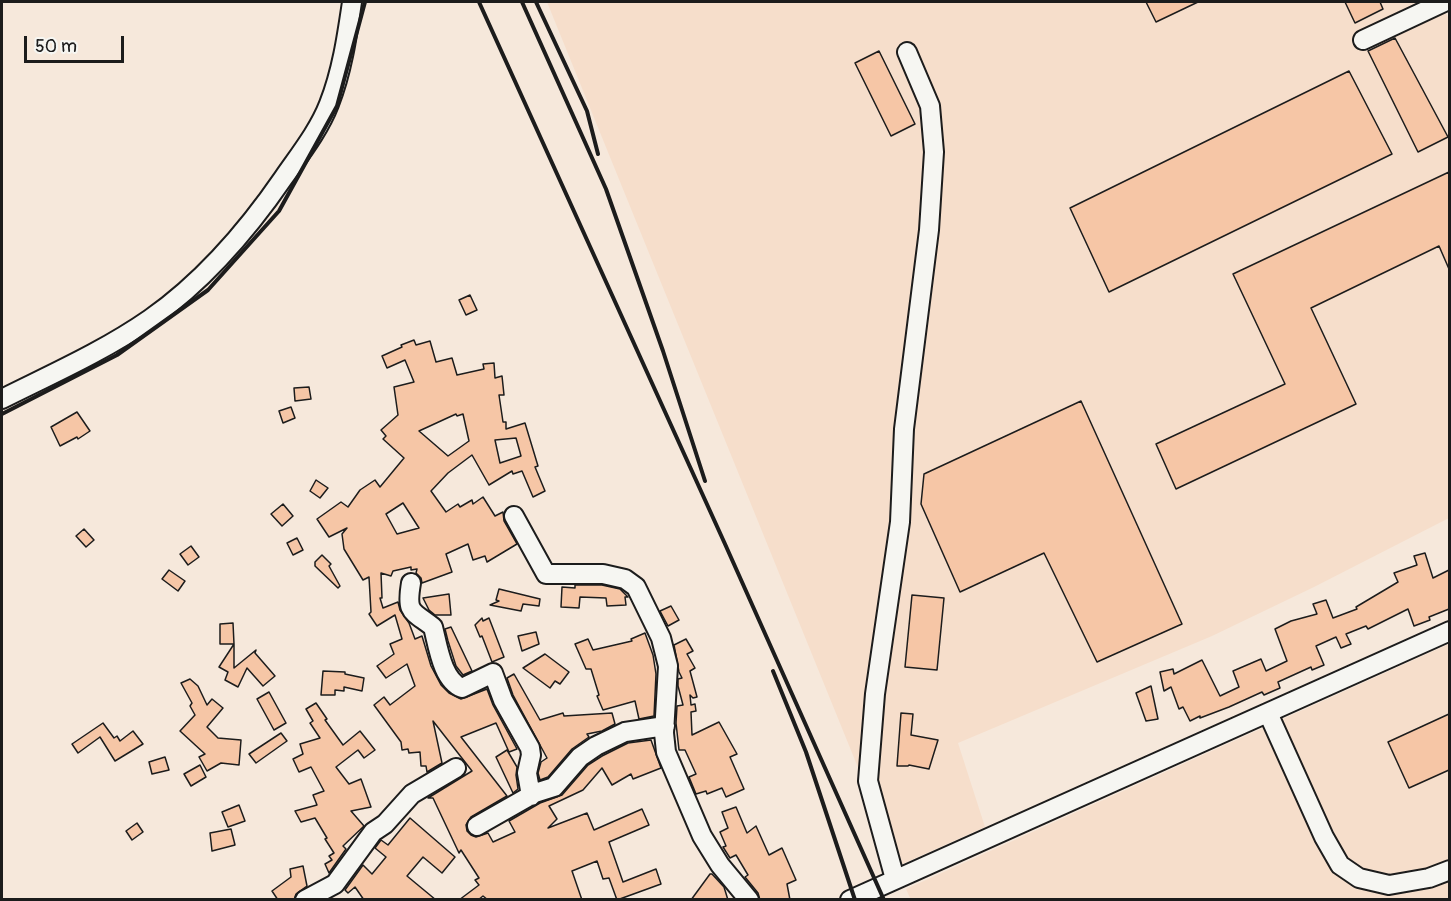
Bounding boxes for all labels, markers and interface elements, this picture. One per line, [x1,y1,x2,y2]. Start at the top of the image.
scale bar [27,24,128,62]
text: 50 m [35,35,77,58]

